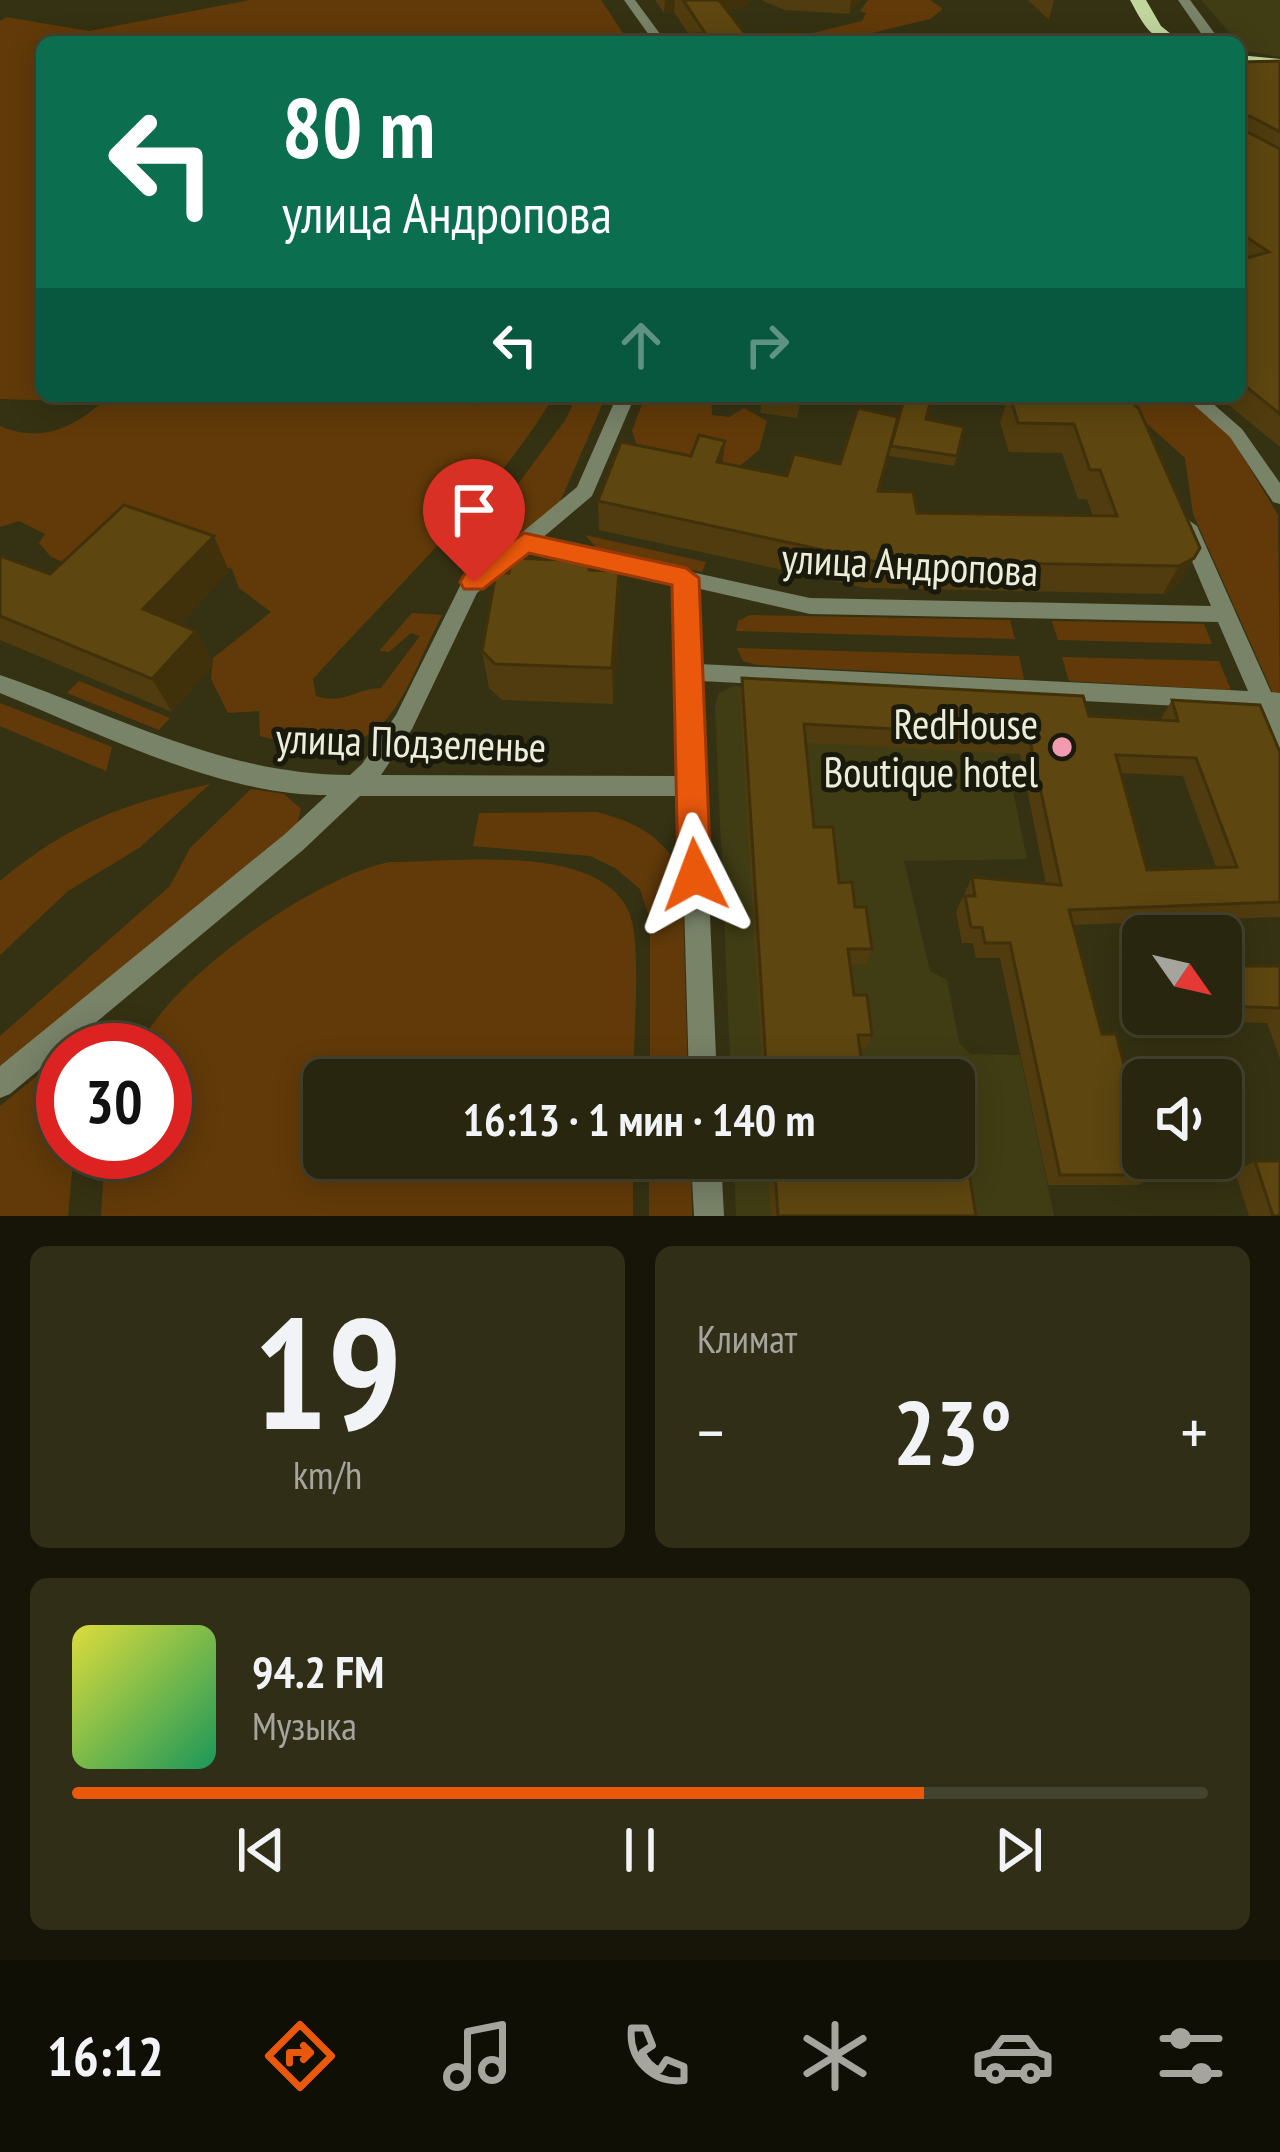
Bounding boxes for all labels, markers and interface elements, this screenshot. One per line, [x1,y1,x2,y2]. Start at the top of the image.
text: 80 m [282,72,435,181]
icon: left [84,84,240,240]
text: улица Андропова [282,178,612,248]
icon: left [482,312,548,378]
icon: ahead [608,312,674,378]
icon: right [734,312,800,378]
pin [423,459,525,582]
icon: arrive [441,477,507,543]
street label: улица Андропова [780,530,1040,598]
place label: RedHouse Boutique hotel [824,696,1038,799]
street label: улица Подзеленье [275,710,547,774]
marker: RedHouse Boutique hotel [1049,734,1075,760]
position arrow [632,812,758,938]
north arrow [1122,915,1242,1035]
map controls [1122,915,1242,1179]
speed limit sign: 30 [36,1023,192,1179]
button: sound [1122,1059,1242,1179]
text: 16:13 · 1 мин · 140 m [463,1090,815,1148]
text: 19 [253,1270,402,1472]
text: Климат [697,1313,797,1364]
text: 23° [893,1373,1012,1490]
text: − [697,1389,724,1474]
text: + [1181,1389,1208,1474]
text: km/h [293,1449,362,1500]
text: 94.2 FM [252,1642,384,1700]
text: Музыка [252,1700,357,1751]
icon: previous [228,1817,294,1883]
icon: pause [607,1817,673,1883]
icon: next [986,1817,1052,1883]
icon: directions [258,2014,342,2098]
icon: music [436,2014,520,2098]
icon: phone [614,2014,698,2098]
icon: climate [793,2014,877,2098]
icon: car [971,2014,1055,2098]
icon: filters [1149,2014,1233,2098]
text: 16:12 [47,2021,164,2091]

